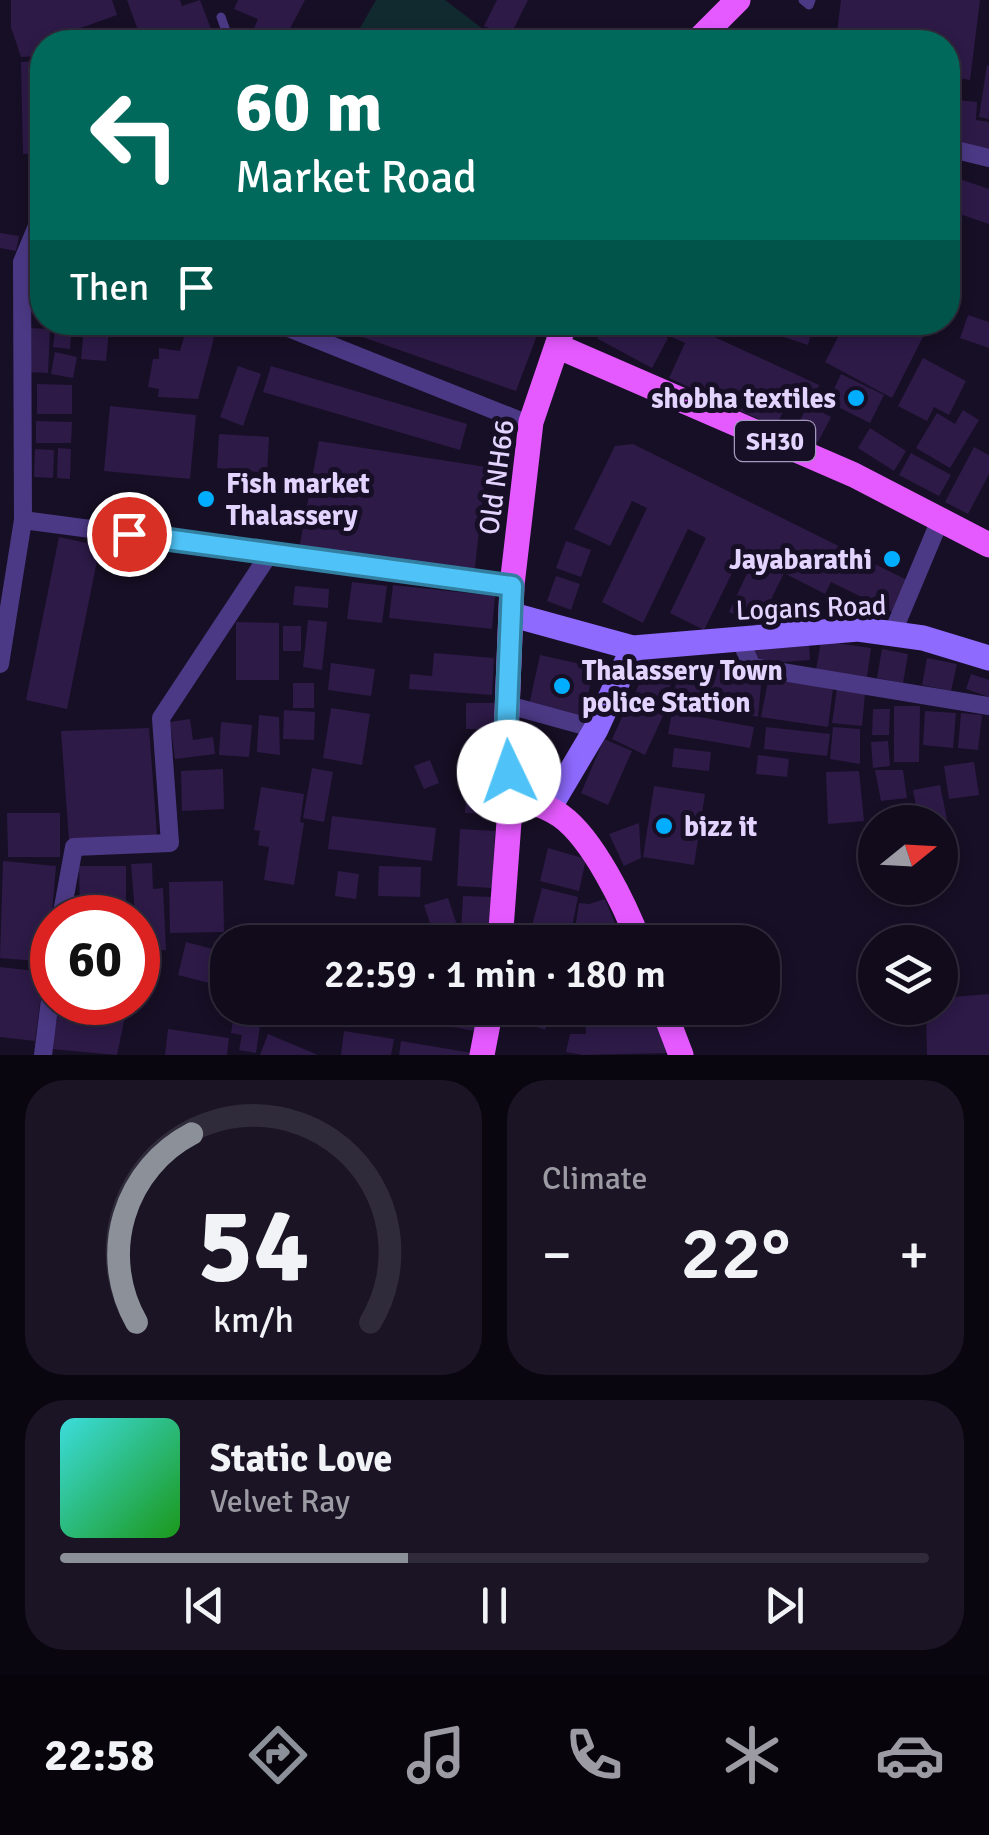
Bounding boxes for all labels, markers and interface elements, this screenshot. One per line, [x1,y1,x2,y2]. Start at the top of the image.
text: 60 m [235,64,383,150]
icon: left [70,70,200,200]
text: Market Road [235,150,477,205]
icon: arrive [169,260,224,315]
text: Then [70,264,149,311]
place label: shobha textiles [651,382,836,416]
marker: shobha textiles [845,387,867,409]
street label: Old NH66 [472,418,522,537]
road number: SH30 [735,421,815,461]
place label: Fish market Thalassery [226,467,370,533]
marker: Fish market Thalassery [195,488,217,510]
pin [87,492,172,577]
icon: arrive [102,507,157,562]
place label: Jayabarathi [729,543,872,577]
marker: Jayabarathi [881,548,903,570]
street label: Logans Road [735,588,887,628]
place label: Thalassery Town police Station [582,654,783,720]
marker: Thalassery Town police Station [551,675,573,697]
position arrow [457,720,561,824]
north arrow [858,805,958,905]
map controls [858,805,958,1025]
place label: bizz it [684,810,758,844]
marker: bizz it [653,815,675,837]
speed limit sign: 60 [30,895,160,1025]
button: layers [858,925,958,1025]
text: 22:59 · 1 min · 180 m [324,951,666,998]
text: Climate [542,1159,648,1198]
text: 54 [197,1182,310,1310]
text: 22° [681,1207,790,1300]
text: − [542,1221,572,1289]
text: + [899,1221,929,1289]
text: km/h [213,1298,294,1342]
text: Static Love [210,1435,392,1482]
text: Velvet Ray [210,1482,350,1521]
icon: previous [177,1578,232,1633]
icon: pause [467,1578,522,1633]
icon: next [757,1578,812,1633]
icon: directions [243,1720,313,1790]
icon: music [401,1720,471,1790]
icon: phone [559,1720,629,1790]
icon: climate [717,1720,787,1790]
icon: car [875,1720,945,1790]
text: 22:58 [44,1728,154,1783]

